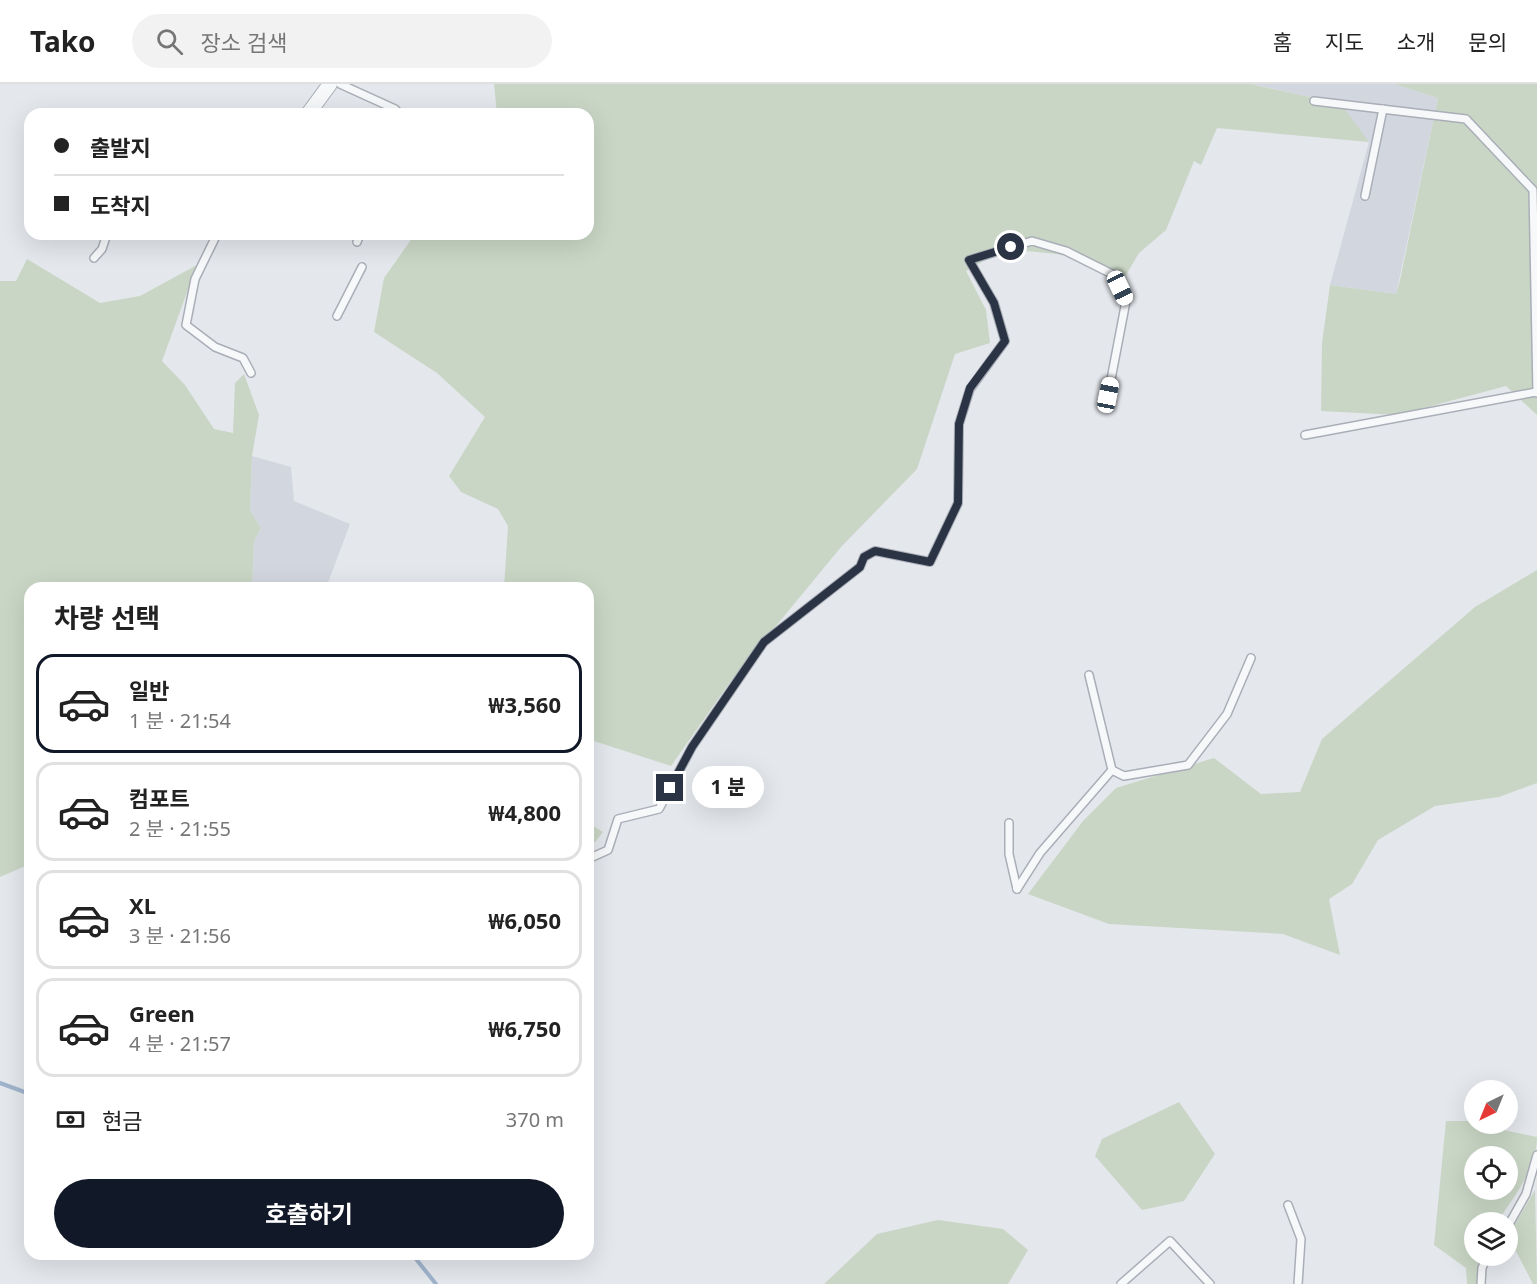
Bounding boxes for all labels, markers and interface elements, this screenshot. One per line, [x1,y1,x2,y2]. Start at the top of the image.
search box [132,14,552,68]
text: Tako [30,22,96,60]
icon: search [153,25,186,58]
text: 장소 검색 [201,27,287,57]
text: 홈 [1273,28,1292,56]
text: 지도 [1325,28,1364,56]
text: 소개 [1397,28,1435,56]
text: 문의 [1468,28,1507,56]
text: 출발지 [90,132,151,162]
text: 도착지 [90,190,151,220]
route start [997,233,1024,260]
car [1104,268,1136,308]
car [1096,376,1120,414]
text: 차량 선택 [54,599,160,636]
text: 일반 [129,675,169,705]
icon: car [57,677,111,731]
text: ₩3,560 [488,689,561,719]
text: 1 분 · 21:54 [129,707,231,734]
callout: 1 분 [691,767,763,809]
text: 1 분 [710,773,746,800]
route end [656,774,683,801]
text: 컴포트 [129,783,190,813]
icon: car [57,785,111,839]
text: ₩4,800 [488,797,561,827]
text: 2 분 · 21:55 [129,815,231,842]
text: XL [129,890,156,920]
icon: car [57,893,111,947]
text: ₩6,050 [488,905,561,935]
text: 3 분 · 21:56 [129,922,231,949]
text: Green [129,998,195,1028]
icon: car [57,1001,111,1055]
text: ₩6,750 [488,1013,561,1043]
text: 4 분 · 21:57 [129,1030,231,1057]
north arrow [1464,1080,1518,1134]
map controls [1464,1080,1518,1266]
icon: cash [54,1103,87,1136]
text: 현금 [102,1105,142,1135]
text: 370 m [506,1106,564,1133]
button: locate [1464,1146,1518,1200]
button: 호출하기 [54,1179,564,1248]
button: layers [1464,1212,1518,1266]

